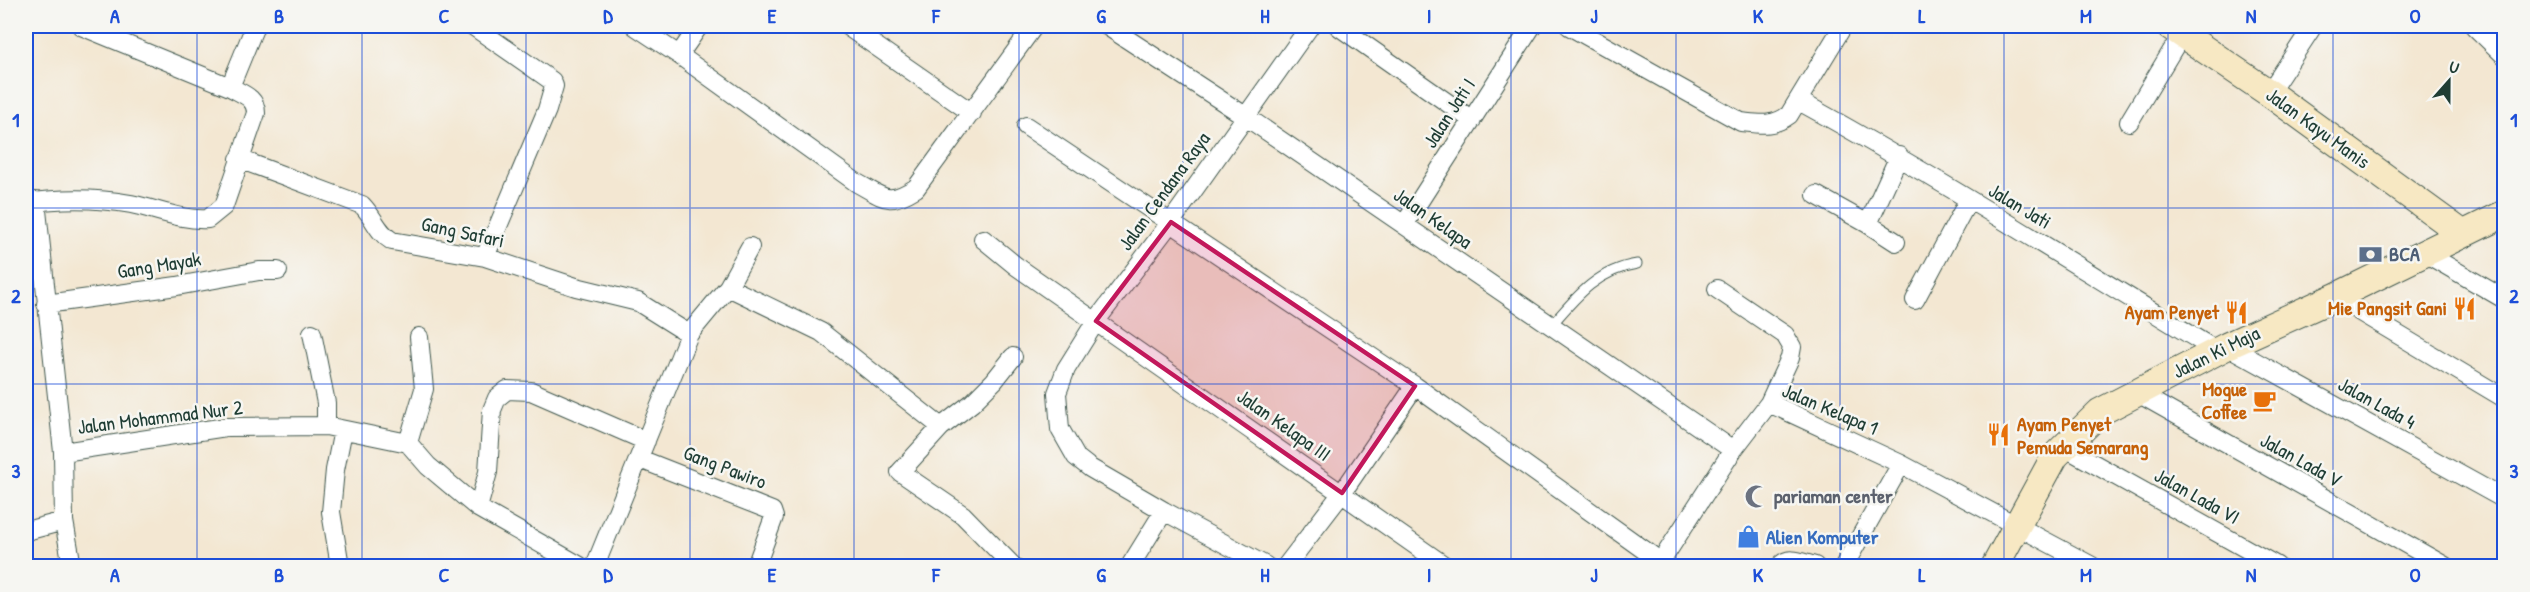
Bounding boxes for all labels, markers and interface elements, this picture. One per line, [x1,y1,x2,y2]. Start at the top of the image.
text: A [110,2,120,29]
text: B [274,2,284,29]
text: C [439,2,450,29]
text: D [603,2,613,29]
text: E [768,2,777,29]
text: F [931,2,941,29]
text: G [1096,2,1106,29]
text: H [1260,2,1270,29]
text: I [1427,2,1431,29]
text: J [1590,2,1598,29]
text: K [1753,2,1764,29]
text: L [1918,2,1926,29]
text: M [2080,2,2092,29]
text: N [2246,2,2257,29]
text: O [2409,2,2421,29]
north arrow [2419,51,2479,111]
text: U [2446,55,2463,79]
street label: Jalan Jati I [1416,73,1481,153]
street label: Jalan Kayu Manis [2261,81,2376,175]
text: 1 [12,106,20,133]
text: 1 [2510,106,2518,133]
street label: Jalan Cendana Raya [1111,126,1216,255]
street label: Jalan Jati [1984,176,2057,235]
street label: Jalan Kelapa [1389,181,1478,255]
street label: Gang Safari [419,210,507,253]
place label: BCA [2389,240,2420,267]
bank icon: BCA [2358,241,2384,267]
street label: Gang Mayak [115,245,203,284]
text: 2 [11,282,21,309]
text: 2 [2509,282,2519,309]
place label: Mie Pangsit Gani [2328,294,2447,322]
restaurant icon: Mie Pangsit Gani [2452,295,2478,321]
place label: Ayam Penyet [2125,298,2220,326]
restaurant icon: Ayam Penyet [2224,299,2250,325]
street label: Jalan Ki Maja [2168,319,2264,384]
street label: Jalan Lada 4 [2333,370,2421,435]
place label: Mogue Coffee [2202,375,2247,425]
street label: Jalan Kelapa 1 [1778,376,1882,441]
street label: Jalan Kelapa III [1232,382,1337,467]
cafe icon: Mogue Coffee [2252,388,2278,414]
street label: Jalan Mohammad Nur 2 [76,393,245,440]
place label: Ayam Penyet Pemuda Semarang [2017,410,2149,461]
restaurant icon: Ayam Penyet Pemuda Semarang [1986,422,2012,448]
street label: Jalan Lada V [2256,426,2347,493]
street label: Gang Pawiro [680,438,771,495]
text: 3 [12,457,21,484]
text: 3 [2510,457,2519,484]
street label: Jalan Lada VI [2150,461,2245,530]
place label: pariaman center [1774,482,1893,510]
mosque icon: pariaman center [1743,483,1769,509]
place label: Alien Komputer [1766,523,1879,551]
shop icon: Alien Komputer [1735,524,1761,550]
text: A [110,561,120,588]
text: B [274,561,284,588]
text: C [439,561,450,588]
text: D [603,561,613,588]
text: E [768,561,777,588]
text: F [931,561,941,588]
text: G [1096,561,1106,588]
text: H [1260,561,1270,588]
text: I [1427,561,1431,588]
text: J [1590,561,1598,588]
text: K [1753,561,1764,588]
text: L [1918,561,1926,588]
text: M [2080,561,2092,588]
text: N [2246,561,2257,588]
text: O [2409,561,2421,588]

